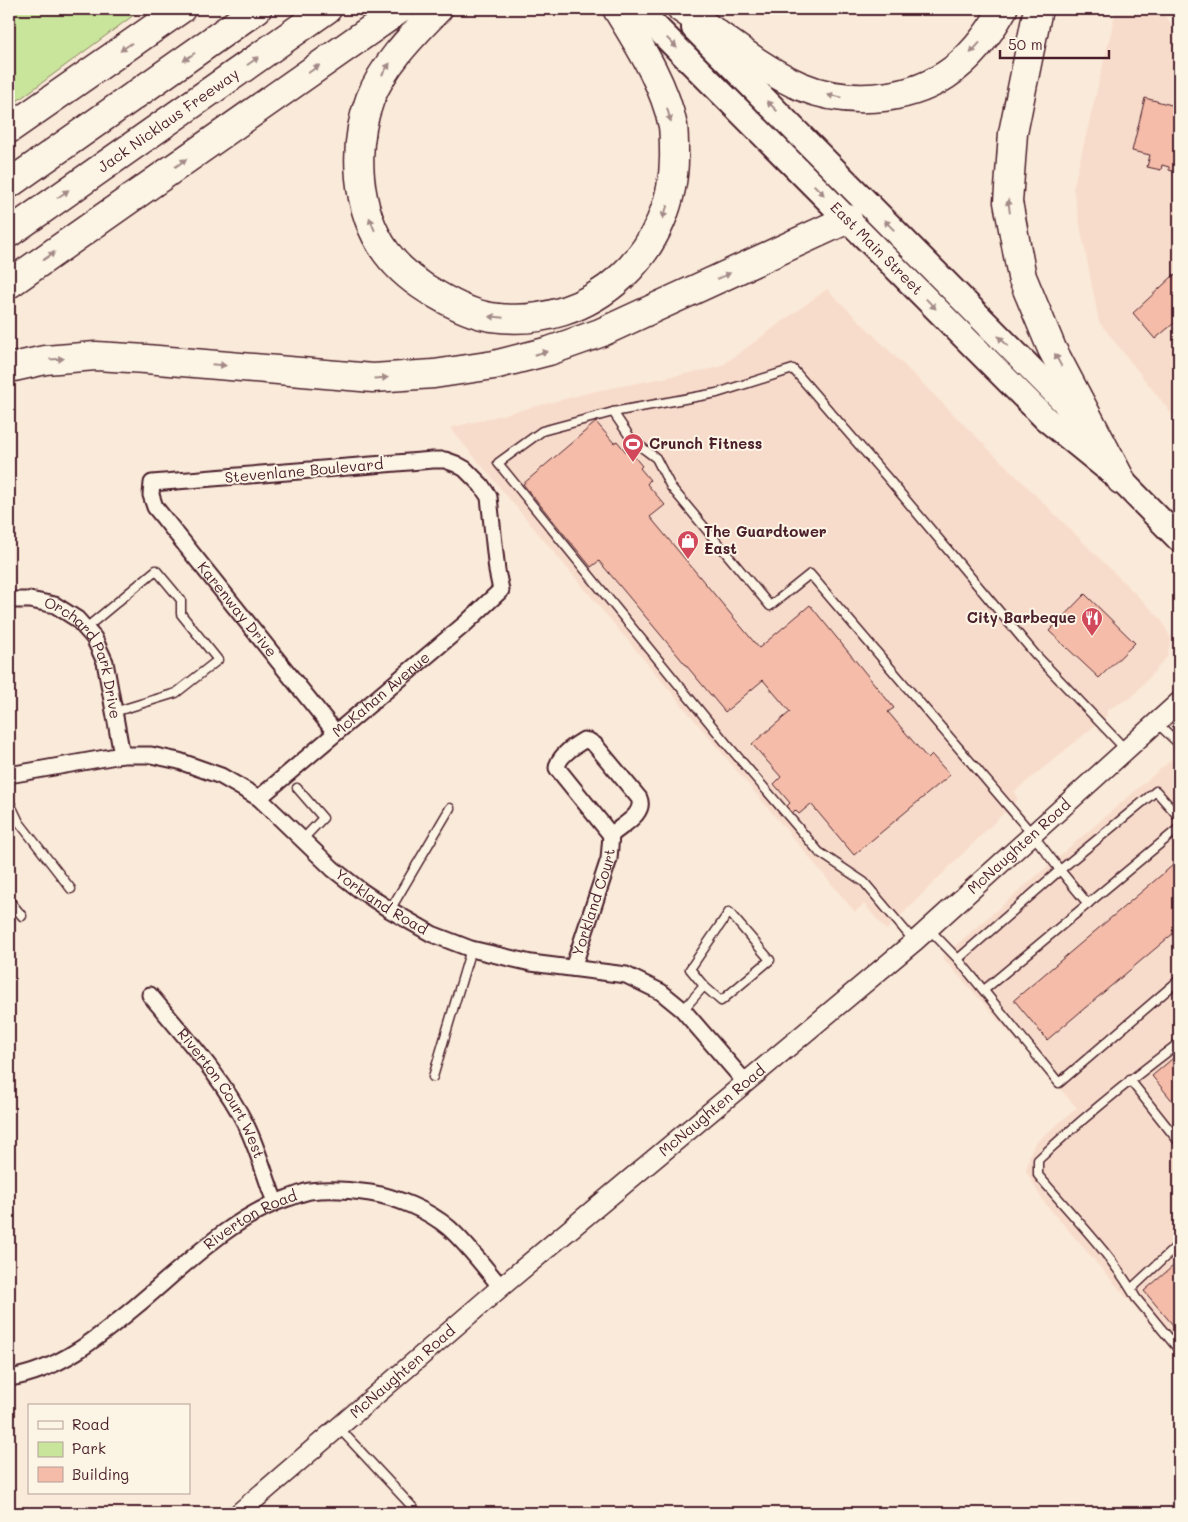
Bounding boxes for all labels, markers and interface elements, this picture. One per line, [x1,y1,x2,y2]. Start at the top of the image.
scale bar [1000,28,1109,60]
text: 50 m [1008,34,1043,54]
one-way arrow [666,37,678,49]
one-way arrow [120,42,133,52]
one-way arrow [969,42,981,54]
one-way arrow [182,52,196,62]
one-way arrow [246,56,260,66]
one-way arrow [381,62,391,76]
street label: Jack Nicklaus Freeway [93,63,243,177]
one-way arrow [307,64,321,74]
one-way arrow [826,91,842,99]
one-way arrow [766,101,778,113]
one-way arrow [666,107,674,122]
one-way arrow [175,158,188,168]
one-way arrow [813,184,825,196]
one-way arrow [56,189,70,199]
street label: East Main Street [826,197,928,299]
one-way arrow [1005,197,1013,213]
one-way arrow [661,205,669,220]
one-way arrow [367,217,375,232]
one-way arrow [883,219,895,231]
one-way arrow [42,251,55,261]
one-way arrow [717,272,731,280]
one-way arrow [925,297,937,309]
one-way arrow [488,313,504,321]
one-way arrow [997,335,1009,347]
one-way arrow [533,349,548,357]
one-way arrow [1054,352,1062,367]
one-way arrow [49,355,65,363]
one-way arrow [211,361,227,369]
one-way arrow [373,373,389,381]
sports icon: Crunch Fitness [621,432,645,463]
place label: Crunch Fitness [649,433,762,453]
street label: Stevenlane Boulevard [224,453,384,487]
place label: The Guardtower East [704,521,827,558]
shop icon: The Guardtower East [676,529,700,560]
street label: Karenway Drive [193,557,282,661]
street label: Orchard Park Drive [43,592,126,720]
restaurant icon: City Barbeque [1080,606,1104,637]
place label: City Barbeque [967,607,1076,627]
street label: McKahan Avenue [327,647,434,741]
street label: McNaughten Road [962,794,1074,898]
street label: Yorkland Court [567,848,619,958]
street label: Yorkland Road [331,863,432,939]
street label: Riverton Court West [173,1024,270,1161]
street label: McNaughten Road [654,1060,769,1160]
street label: Riverton Road [199,1185,299,1254]
street label: McNaughten Road [345,1320,459,1422]
legend [28,1404,190,1494]
text: Road [72,1414,109,1434]
text: Park [72,1438,106,1458]
text: Building [72,1464,129,1484]

